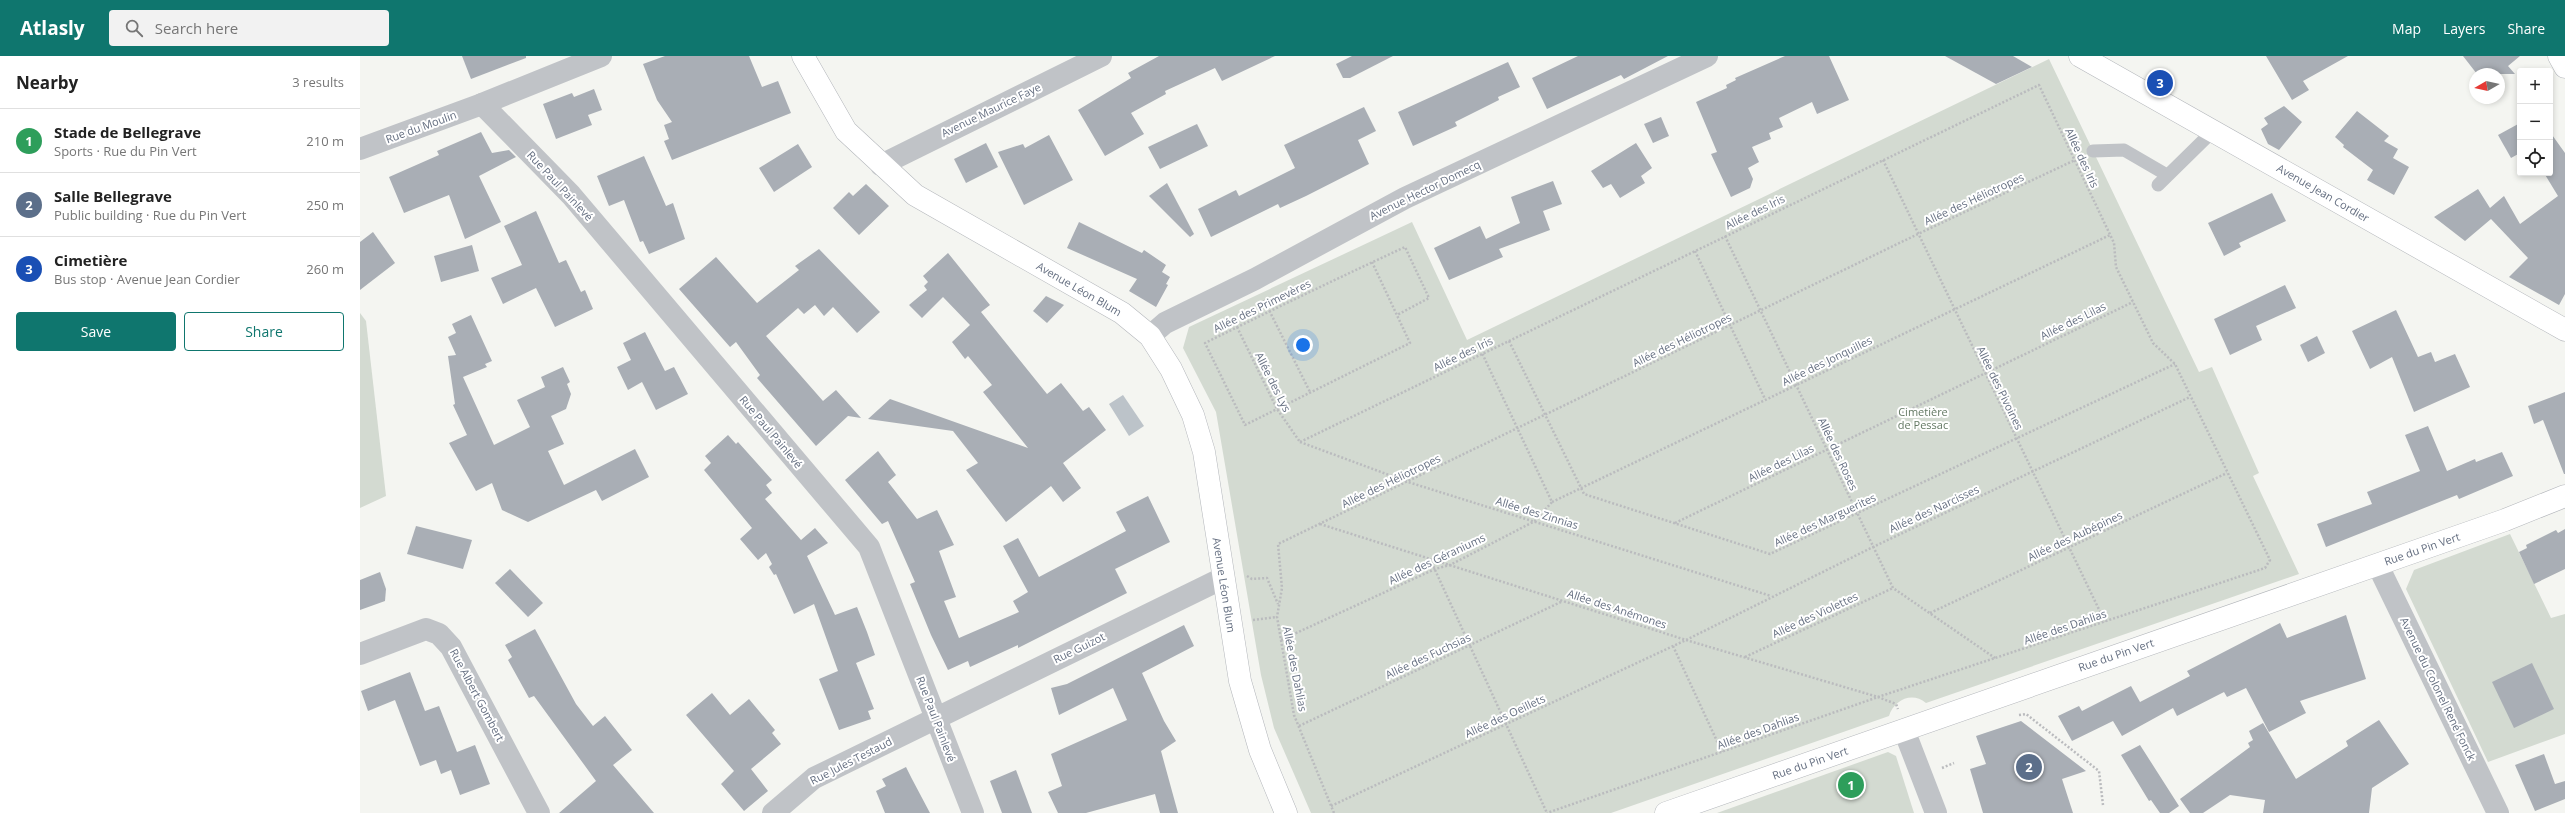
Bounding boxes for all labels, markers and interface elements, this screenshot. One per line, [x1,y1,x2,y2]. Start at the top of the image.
search box [109,10,389,46]
text: Atlasly [20,15,85,41]
icon: search [123,17,145,39]
text: Search here [155,18,238,38]
text: Map [2392,19,2421,38]
text: Layers [2443,19,2485,38]
text: Share [2507,19,2545,38]
pin: 3 [2147,68,2173,98]
north arrow [2469,68,2505,104]
map controls [2517,68,2553,176]
button: + [2517,68,2553,104]
text: Nearby [16,71,78,94]
text: 3 results [292,73,344,91]
street label: Avenue Maurice Faye [939,79,1043,140]
button: − [2517,104,2553,140]
street label: Rue du Moulin [383,107,458,146]
text: Stade de Bellegrave [54,122,201,142]
street label: Allée des Iris [2062,125,2103,190]
text: 1 [25,132,33,150]
text: 210 m [306,132,344,150]
button: locate [2517,140,2553,176]
text: Sports · Rue du Pin Vert [54,142,197,160]
street label: Rue Paul Painlevé [524,147,597,224]
street label: Avenue Hector Domecq [1367,156,1483,223]
street label: Avenue Jean Cordier [2274,160,2373,225]
street label: Allée des Héliotropes [1922,169,2026,228]
text: Salle Bellegrave [54,186,172,206]
street label: Allée des Iris [1723,191,1787,232]
text: 2 [25,196,33,214]
text: 250 m [306,196,344,214]
text: Public building · Rue du Pin Vert [54,206,246,224]
text: Cimetière [54,250,127,270]
street label: Avenue Léon Blum [1034,258,1125,319]
text: 3 [25,260,33,278]
text: 260 m [306,260,344,278]
text: Bus stop · Avenue Jean Cordier [54,270,240,288]
street label: Allée des Primevères [1211,275,1313,336]
street label: Allée des Lilas [2037,298,2108,343]
street label: Allée des Héliotropes [1630,309,1734,370]
button: Save [16,312,176,351]
button: Share [184,312,344,351]
street label: Allée des Jonquilles [1779,332,1874,389]
street label: Allée des Iris [1431,333,1495,374]
your location [1293,335,1313,355]
street label: Allée des Pivoines [1974,344,2027,432]
street label: Allée des Lys [1252,349,1295,414]
street label: Rue Paul Painlevé [737,392,806,471]
park label: Cimetière de Pessac [1898,404,1948,432]
street label: Allée des Roses [1815,415,1862,493]
street label: Allée des Lilas [1745,440,1816,485]
street label: Allée des Héliotropes [1339,450,1443,511]
street label: Allée des Narcisses [1886,481,1981,536]
street label: Allée des Marguerites [1771,489,1878,550]
street label: Allée des Zinnias [1494,493,1580,532]
street label: Allée des Aubépines [2025,507,2125,564]
street label: Rue du Pin Vert [2382,529,2462,568]
street label: Allée des Géraniums [1386,530,1488,588]
street label: Avenue Léon Blum [1210,536,1239,634]
street label: Allée des Anémones [1566,585,1669,632]
street label: Allée des Violettes [1770,588,1860,641]
street label: Allée des Dahlias [2022,605,2108,648]
street label: Avenue du Colonel René Fonck [2397,615,2480,763]
street label: Allée des Dahlias [1280,625,1311,713]
street label: Rue Guizot [1050,629,1107,667]
street label: Allée des Fuchsias [1383,629,1473,682]
street label: Rue du Pin Vert [2076,635,2156,674]
street label: Rue Albert Gombert [447,646,508,744]
street label: Rue Paul Painlevé [913,674,960,764]
street label: Allée des Oeillets [1462,690,1547,741]
street label: Allée des Dahlias [1715,709,1801,752]
street label: Rue Jules Testaud [807,733,894,788]
street label: Rue du Pin Vert [1770,743,1850,782]
pin: 2 [2016,752,2042,782]
pin: 1 [1838,770,1864,800]

